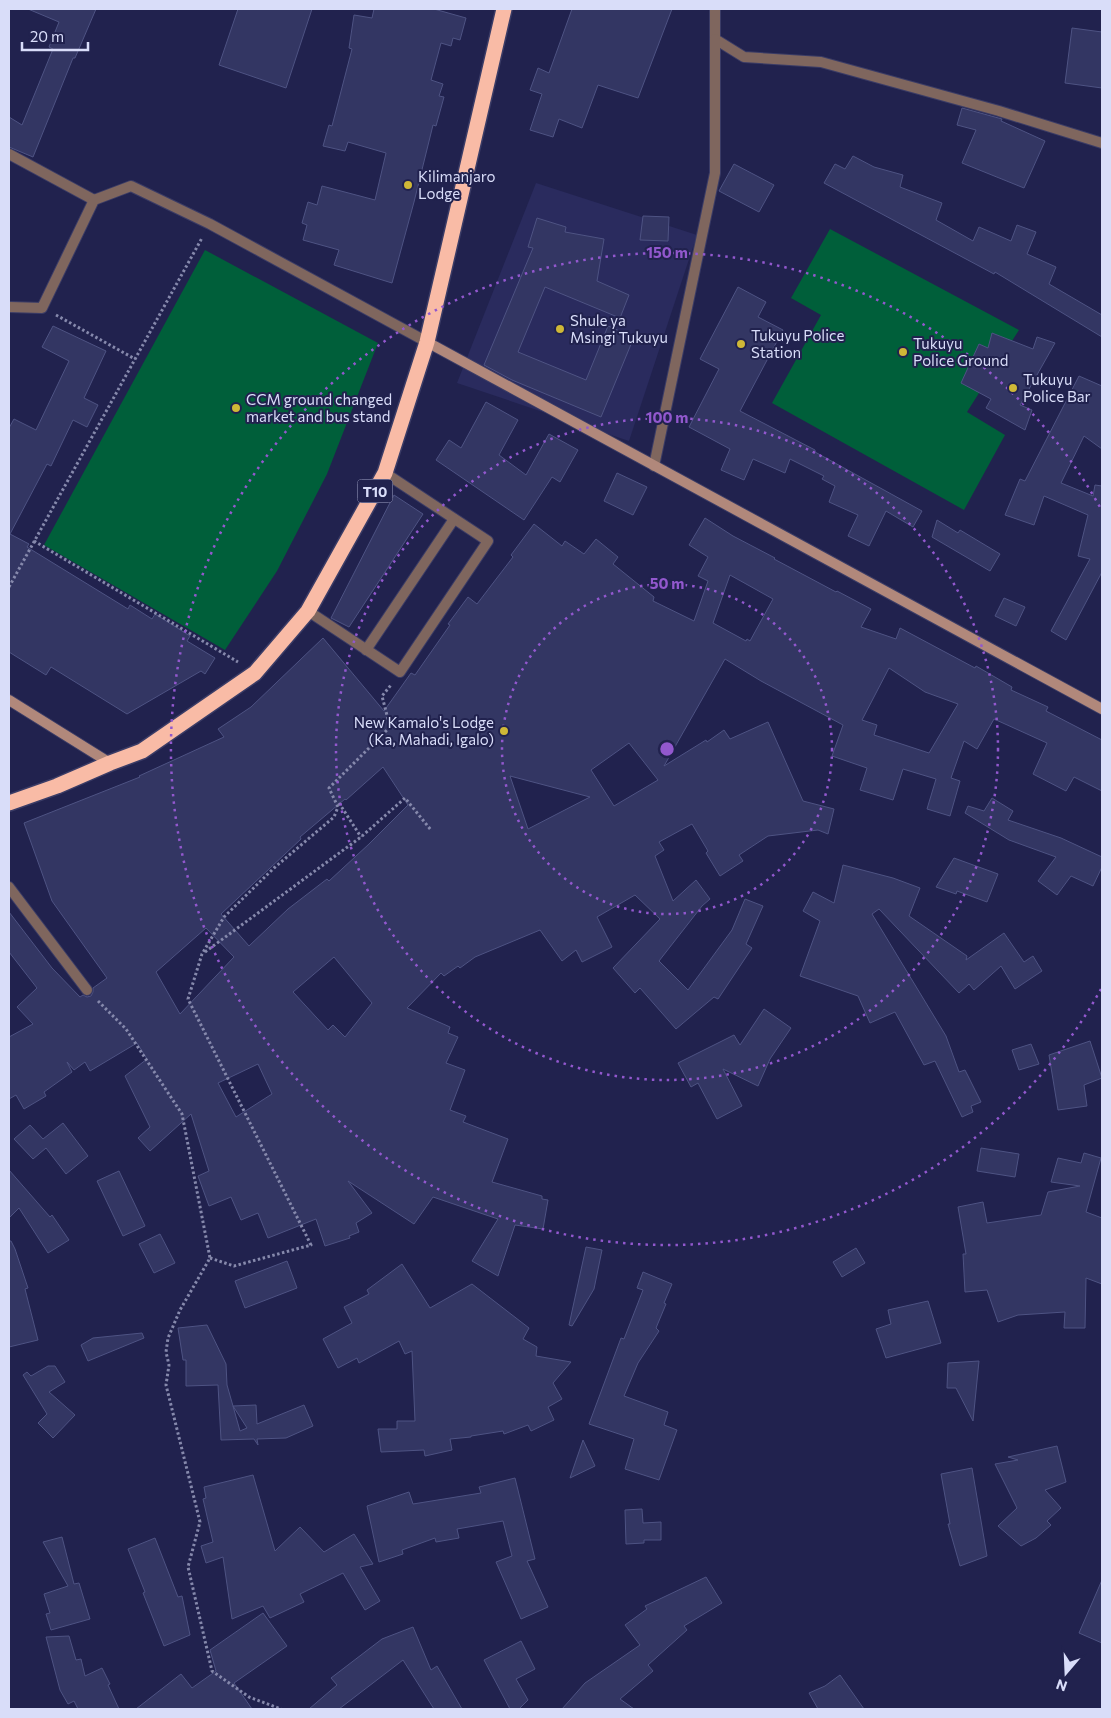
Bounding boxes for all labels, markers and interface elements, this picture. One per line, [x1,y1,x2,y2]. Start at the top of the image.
scale bar [22,20,89,52]
text: 20 m [30,27,64,45]
place label: Kilimanjaro Lodge [418,167,496,202]
marker: Kilimanjaro Lodge [402,179,414,191]
text: 150 m [646,243,688,261]
place label: Shule ya Msingi Tukuyu [570,311,668,346]
marker: Shule ya Msingi Tukuyu [554,323,566,335]
place label: Tukuyu Police Station [751,326,844,361]
place label: Tukuyu Police Ground [913,334,1008,369]
marker: Tukuyu Police Station [735,338,747,350]
marker: Tukuyu Police Ground [897,346,909,358]
place label: Tukuyu Police Bar [1023,370,1091,405]
marker: Tukuyu Police Bar [1007,382,1019,394]
place label: CCM ground changed market and bus stand [246,390,392,425]
marker: CCM ground changed market and bus stand [230,402,242,414]
text: 100 m [646,408,688,426]
road number: T10 [358,480,392,502]
text: 50 m [650,574,684,592]
place label: New Kamalo's Lodge (Ka, Mahadi, Igalo) [354,713,494,748]
marker: New Kamalo's Lodge (Ka, Mahadi, Igalo) [498,725,510,737]
centre of rings [658,740,676,758]
north arrow [1041,1648,1091,1698]
text: N [1054,1676,1069,1696]

